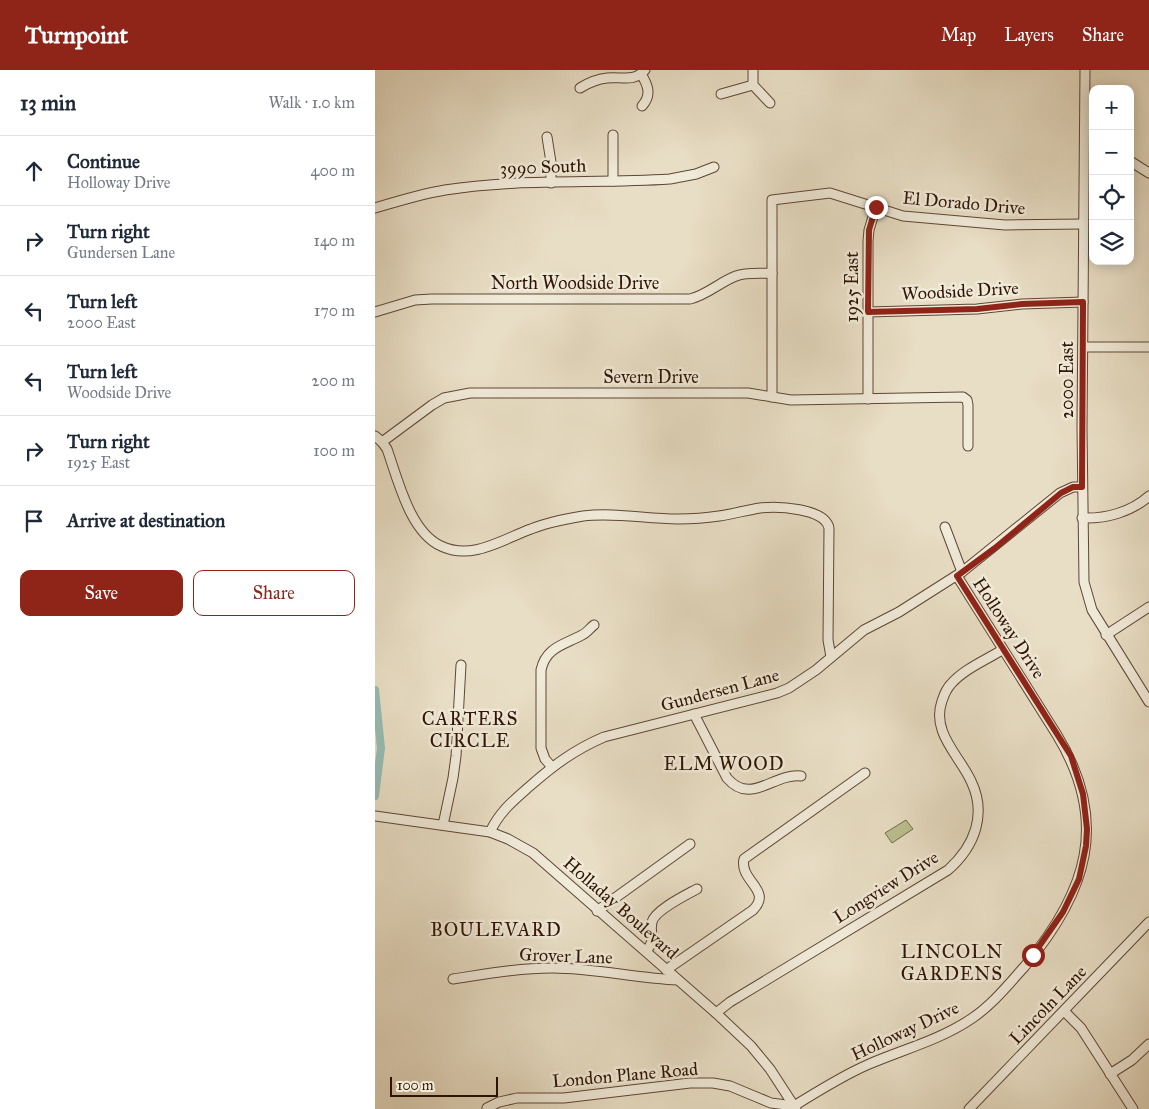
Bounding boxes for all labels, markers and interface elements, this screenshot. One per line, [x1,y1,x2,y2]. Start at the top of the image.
text: Turnpoint [25,20,128,50]
text: Map [941,24,976,46]
text: Layers [1004,24,1054,46]
text: Share [1082,24,1124,46]
map controls [1089,85,1134,265]
button: + [1089,85,1134,130]
text: 13 min [20,90,76,116]
text: Walk · 1.0 km [268,93,355,112]
button: − [1089,130,1134,175]
text: Continue [67,150,140,173]
street label: 3990 South [499,154,587,180]
icon: ahead [20,157,48,185]
text: 400 m [311,161,355,180]
text: Holloway Drive [67,173,170,192]
button: locate [1089,175,1134,220]
street label: El Dorado Drive [902,187,1026,219]
route end [865,196,888,219]
text: Turn right [67,220,150,243]
button: layers [1089,220,1134,265]
icon: right [20,227,48,255]
text: 140 m [314,231,355,250]
text: Gundersen Lane [67,243,175,262]
street label: 1925 East [841,251,863,323]
street label: North Woodside Drive [491,272,659,294]
street label: Woodside Drive [901,277,1019,305]
text: Turn left [67,290,137,313]
icon: left [20,297,48,325]
text: 170 m [314,301,355,320]
text: 2000 East [67,313,136,332]
street label: 2000 East [1056,341,1078,419]
text: Turn left [67,360,137,383]
street label: Severn Drive [603,366,699,388]
icon: left [20,367,48,395]
text: 200 m [312,371,355,390]
text: Woodside Drive [67,383,171,402]
text: Turn right [67,430,150,453]
icon: right [20,437,48,465]
text: 100 m [313,441,355,460]
text: 1925 East [67,453,130,472]
icon: arrive [20,507,48,535]
text: Arrive at destination [67,509,225,532]
button: Save [20,570,183,616]
button: Share [193,570,355,616]
street label: Holloway Drive [968,573,1050,683]
street label: Gundersen Lane [658,664,782,716]
district label: CARTERS CIRCLE [422,707,518,752]
district label: ELM WOOD [664,752,784,775]
street label: Longview Drive [830,846,943,929]
street label: Holladay Boulevard [559,852,683,964]
district label: BOULEVARD [430,918,562,941]
district label: LINCOLN GARDENS [901,940,1003,985]
street label: Grover Lane [519,943,613,969]
route start [1022,944,1045,967]
street label: Lincoln Lane [1005,961,1091,1049]
street label: Holloway Drive [848,996,962,1066]
street label: London Plane Road [551,1058,699,1092]
scale bar [390,1074,497,1097]
text: 100 m [397,1077,434,1094]

